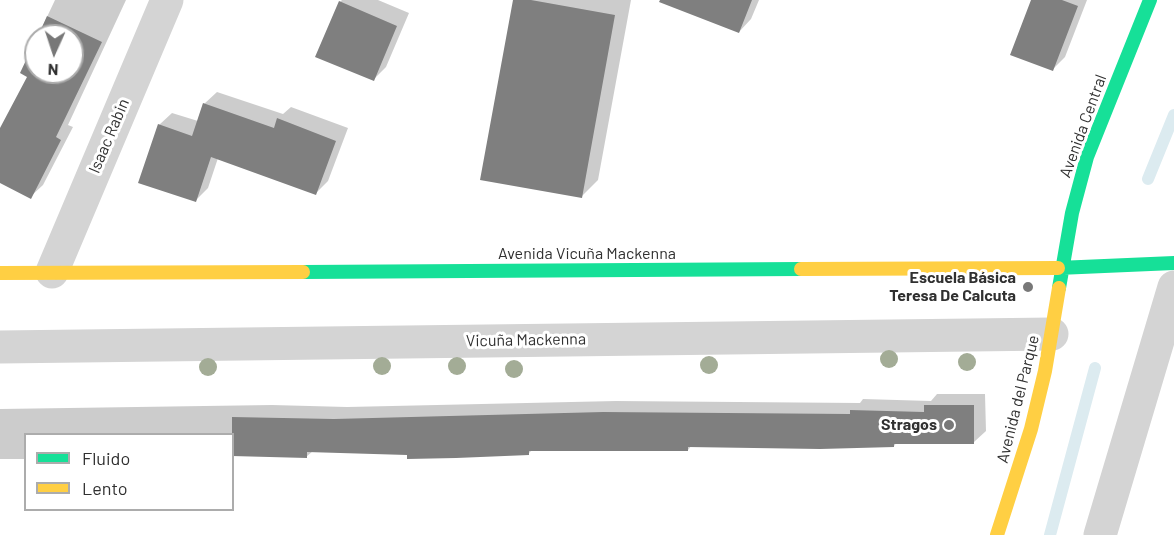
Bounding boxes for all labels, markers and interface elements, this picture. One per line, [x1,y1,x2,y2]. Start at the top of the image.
north arrow [24,24,84,84]
text: N [47,61,59,80]
street label: Avenida Central [1055,72,1111,180]
street label: Isaac Rabin [85,96,133,176]
street label: Avenida Vicuña Mackenna [498,244,676,264]
place label: Escuela Básica Teresa De Calcuta [889,268,1016,306]
marker: Escuela Básica Teresa De Calcuta [1021,280,1035,294]
street label: Vicuña Mackenna [466,329,586,351]
street label: Avenida del Parque [993,333,1043,465]
place label: Stragos [881,415,937,435]
marker: Stragos [942,418,956,432]
legend [24,433,234,511]
text: Fluido [82,447,130,469]
text: Lento [82,477,128,499]

